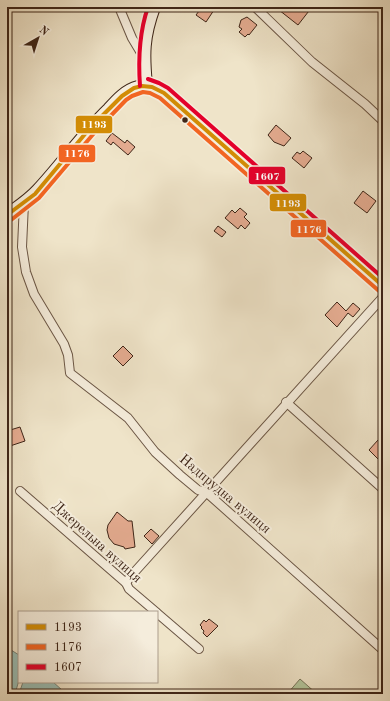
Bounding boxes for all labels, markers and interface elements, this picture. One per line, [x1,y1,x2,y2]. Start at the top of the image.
north arrow [18,18,58,58]
text: N [37,24,51,39]
line badge: 1193 [75,115,113,134]
unlabelled marker [180,115,190,125]
text: 1193 [81,120,107,131]
line badge: 1176 [58,144,96,163]
text: 1176 [64,149,90,160]
line badge: 1607 [248,166,286,185]
text: 1607 [254,172,280,183]
line badge: 1193 [269,193,307,212]
text: 1193 [275,199,301,210]
line badge: 1176 [290,219,327,238]
text: 1176 [296,225,322,236]
street label: Надпрудна вулиця [177,452,273,536]
street label: Джерельна вулиця [50,498,144,586]
legend [18,611,158,683]
text: 1193 [54,622,82,634]
text: 1176 [54,642,82,654]
text: 1607 [54,662,82,674]

